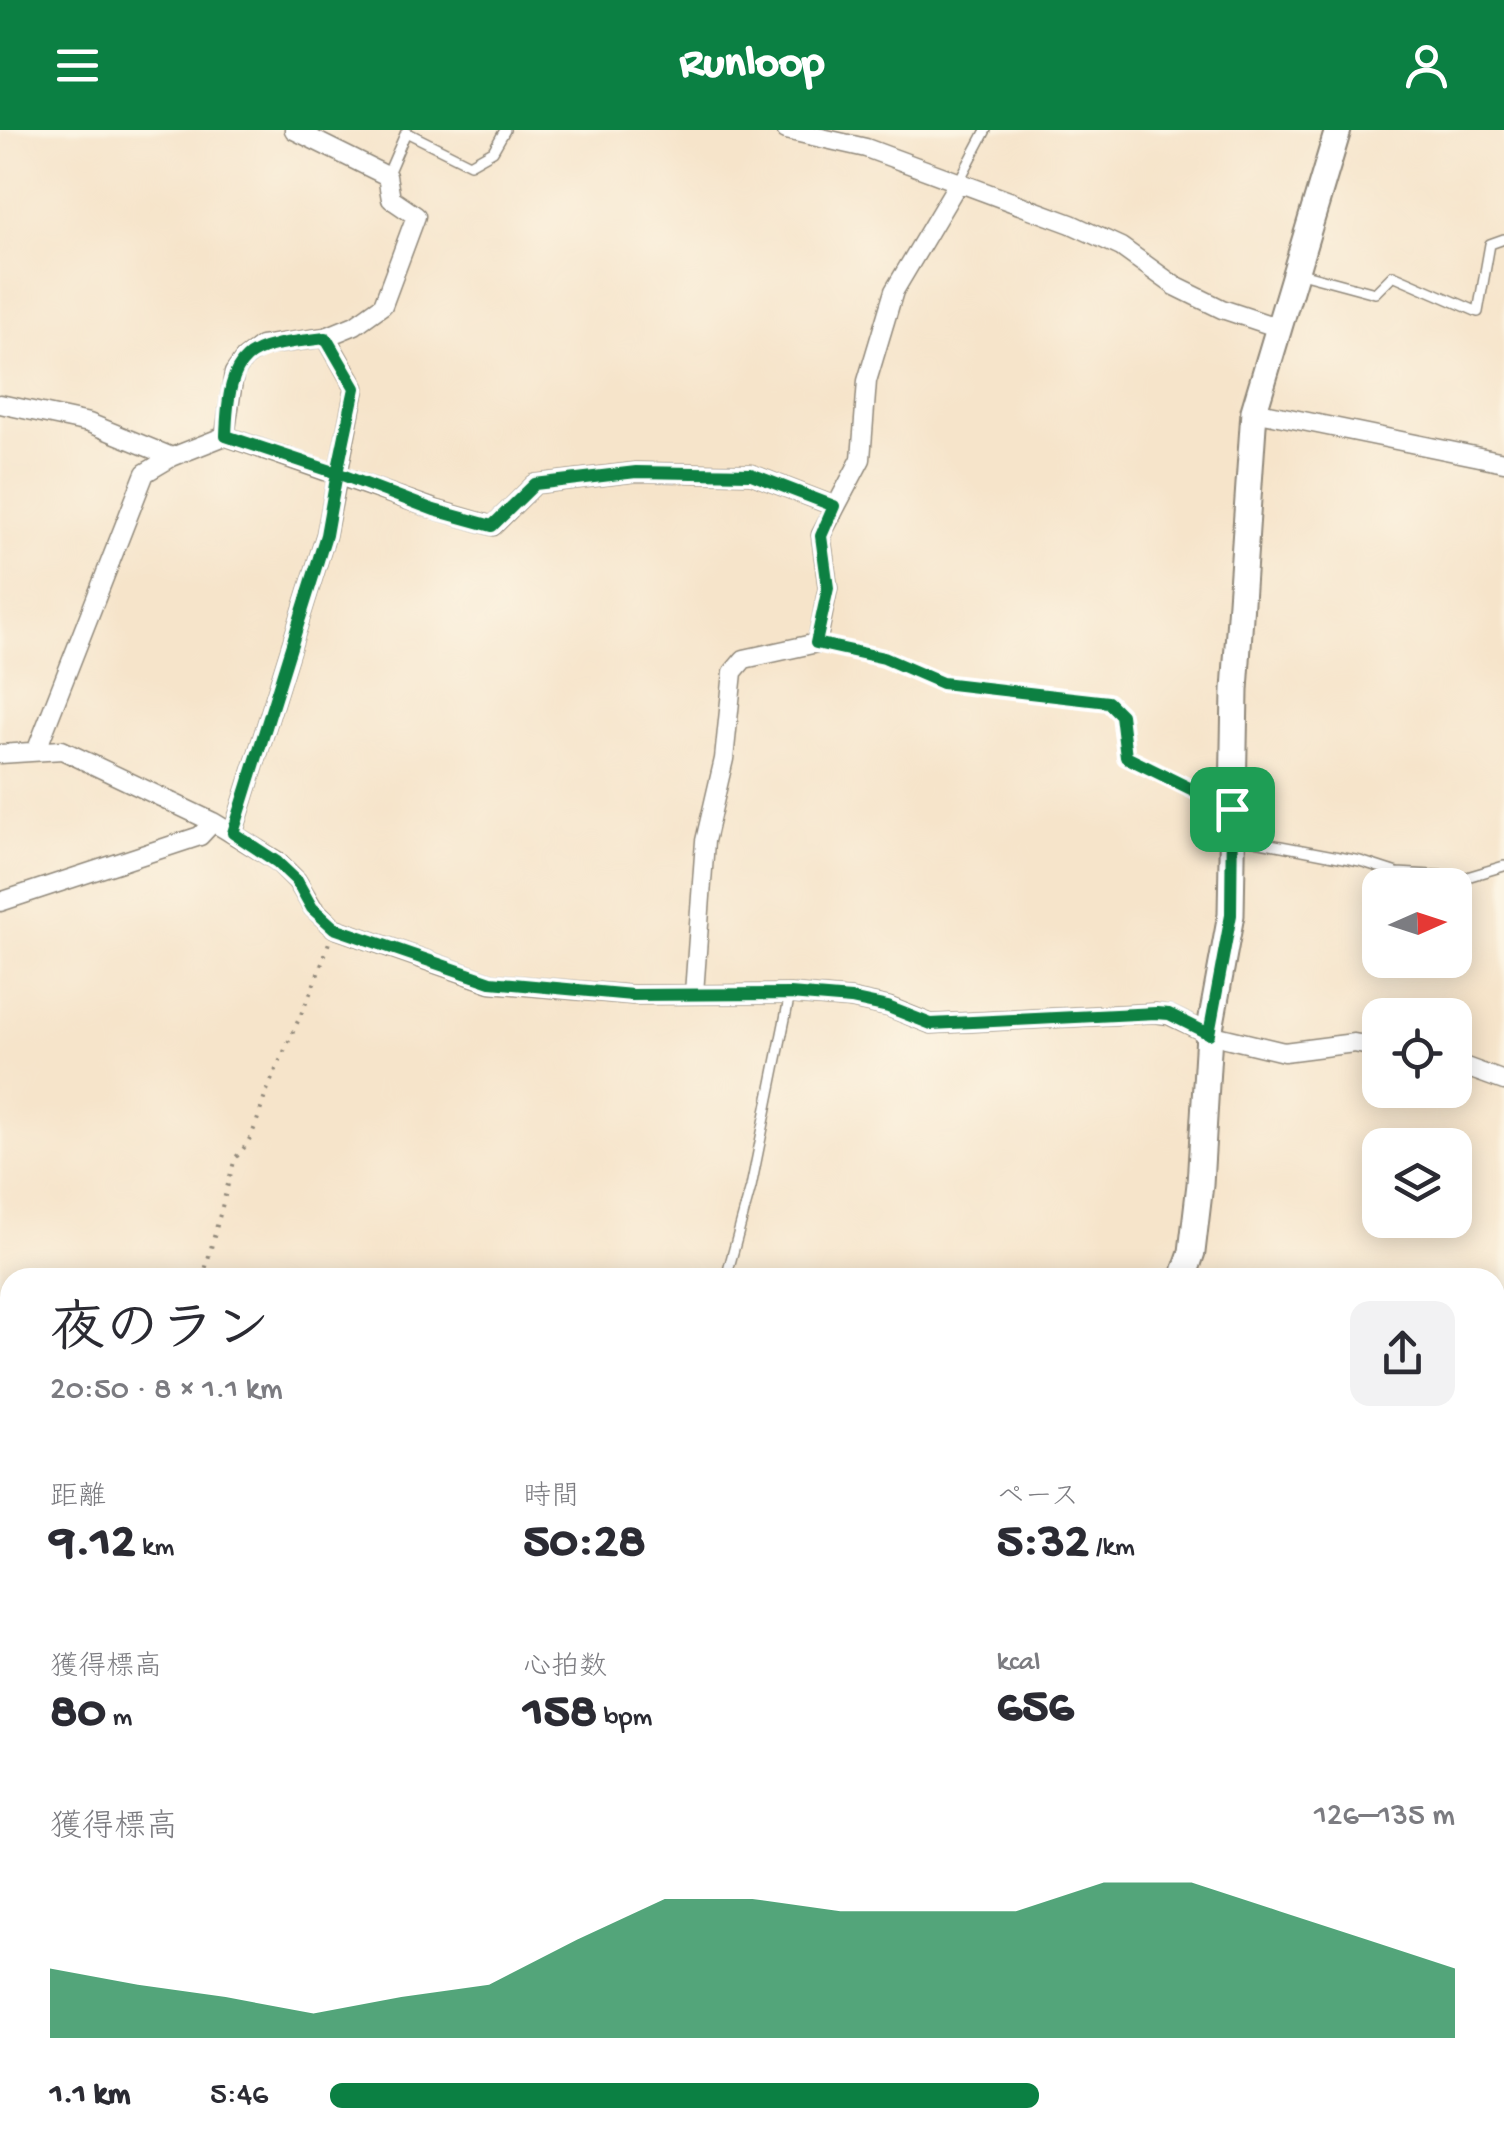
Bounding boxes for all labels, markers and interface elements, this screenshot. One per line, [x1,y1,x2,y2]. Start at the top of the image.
icon: menu [50,38,105,93]
icon: person [1399,38,1454,93]
text: Runloop [680,39,824,92]
pin [1190,767,1275,852]
icon: arrive [1205,782,1260,837]
north arrow [1362,868,1472,978]
map controls [1362,868,1472,1238]
button: locate [1362,998,1472,1108]
button: layers [1362,1128,1472,1238]
button: share [1350,1301,1455,1406]
text: 夜のラン [50,1302,270,1366]
text: 20:50 · 8 × 1.1 km [50,1372,283,1410]
text: 距離 [50,1482,106,1515]
text: 時間 [523,1482,579,1515]
text: ペース [997,1482,1079,1515]
text: 9.12 [50,1515,135,1574]
text: 50:28 [523,1515,646,1574]
text: 5:32 [997,1515,1089,1574]
text: km [135,1532,174,1565]
text: /km [1089,1532,1135,1565]
text: kcal [997,1647,1040,1680]
text: 獲得標高 [50,1652,162,1685]
text: 心拍数 [523,1652,607,1685]
text: 656 [997,1680,1074,1739]
text: 80 [50,1685,106,1744]
text: 158 [523,1685,597,1744]
text: m [106,1702,132,1735]
text: bpm [597,1702,652,1735]
text: 126–135 m [1314,1798,1455,1836]
text: 獲得標高 [50,1810,178,1848]
text: 1.1 km [50,2077,130,2115]
text: 5:46 [210,2077,268,2115]

